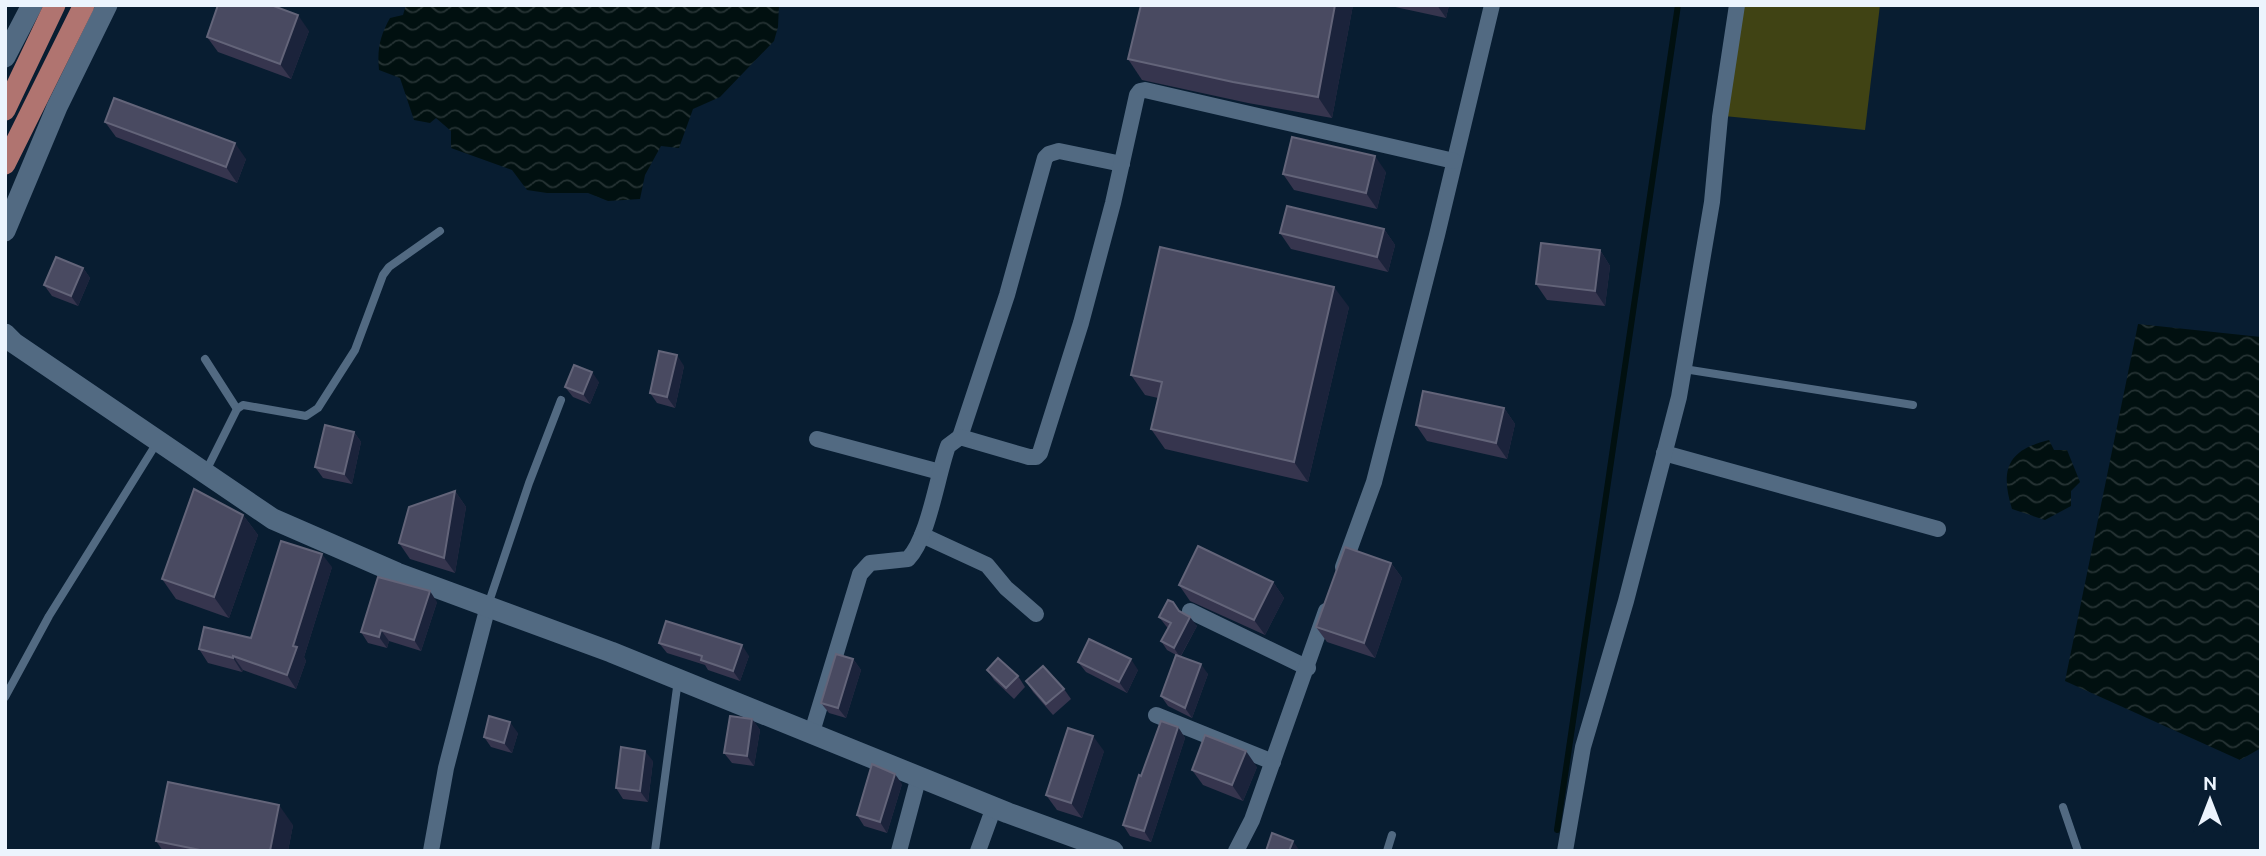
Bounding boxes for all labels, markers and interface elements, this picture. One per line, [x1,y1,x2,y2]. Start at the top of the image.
north arrow [2175,765,2245,835]
text: N [2203,772,2217,794]

